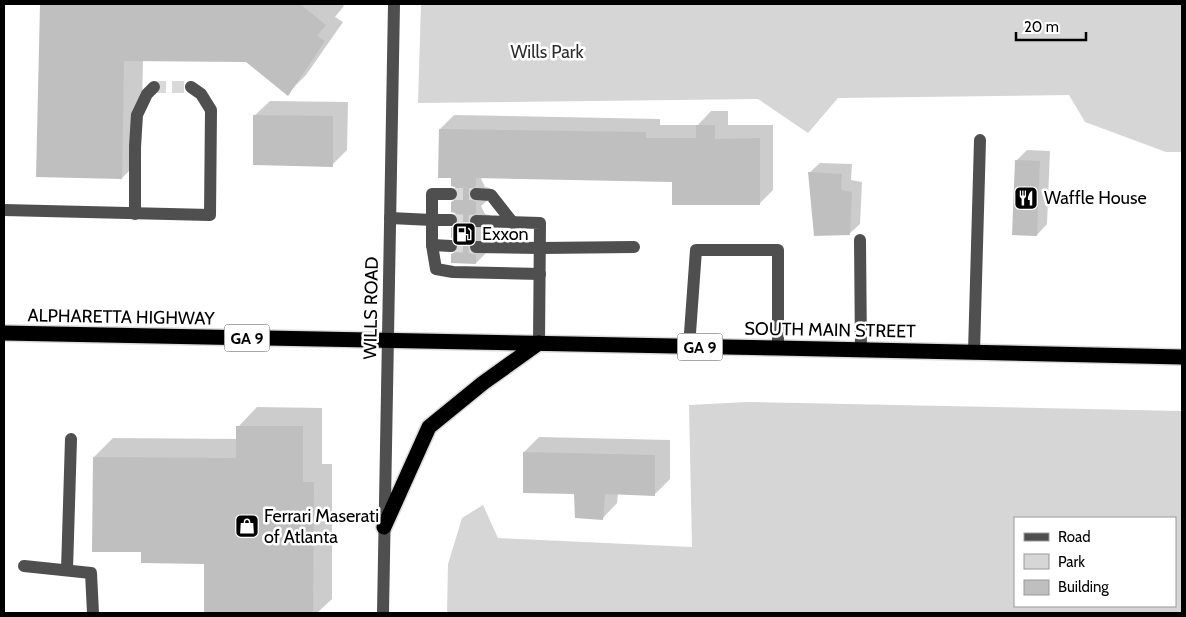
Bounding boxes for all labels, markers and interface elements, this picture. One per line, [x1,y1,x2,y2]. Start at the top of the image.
scale bar [1016,10,1086,42]
text: 20 m [1024,18,1059,36]
park label: Wills Park [510,41,585,63]
restaurant icon: Waffle House [1013,185,1039,211]
place label: Waffle House [1044,187,1147,209]
fuel station icon: Exxon [451,221,477,247]
place label: Exxon [482,223,529,245]
street label: WILLS ROAD [359,256,383,360]
street label: ALPHARETTA HIGHWAY [27,304,215,330]
street label: SOUTH MAIN STREET [744,318,916,342]
road number: GA 9 [224,324,270,352]
road number: GA 9 [678,334,722,361]
place label: Ferrari Maserati of Atlanta [264,505,379,548]
shop icon: Ferrari Maserati of Atlanta [234,513,260,539]
legend [1014,517,1176,607]
text: Road [1058,528,1091,546]
text: Park [1058,553,1085,571]
text: Building [1058,578,1109,596]

